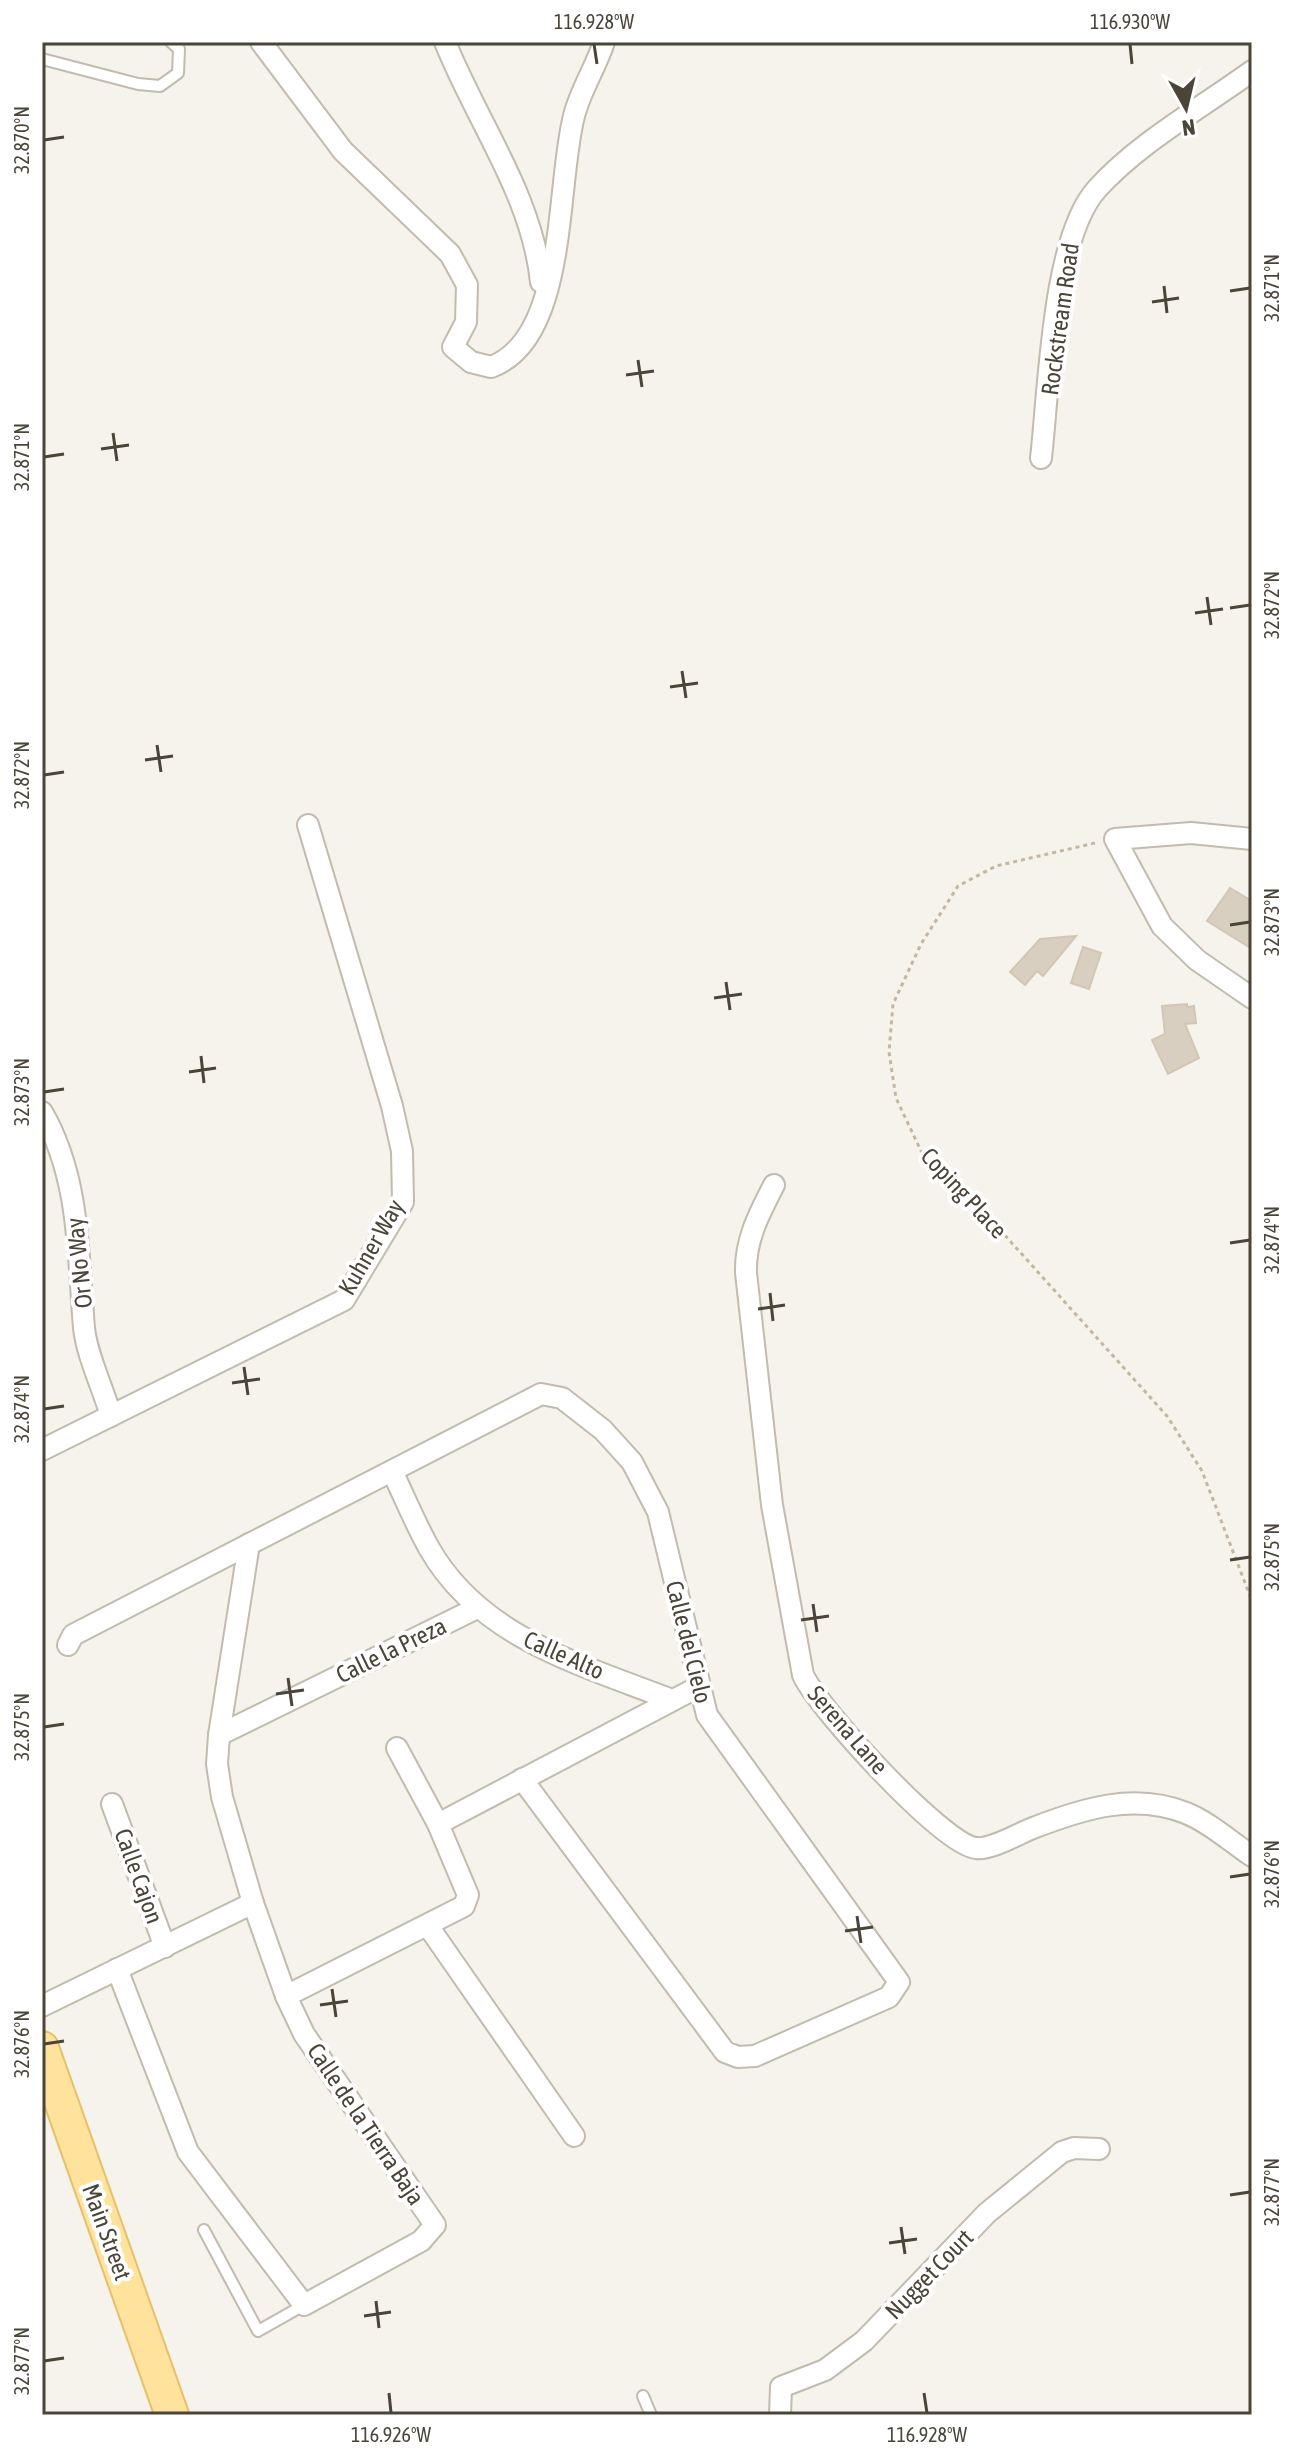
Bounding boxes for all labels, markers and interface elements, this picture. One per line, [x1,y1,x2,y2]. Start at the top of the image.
text: 116.928°W [554,10,634,33]
text: 116.930°W [1090,10,1170,33]
north arrow [1146,68,1226,148]
text: 32.870°N [10,106,33,174]
text: N [1181,114,1197,142]
street label: Rockstream Road [1036,241,1084,397]
text: 32.871°N [1260,254,1283,322]
text: 32.871°N [10,423,33,491]
text: 32.872°N [1260,571,1283,639]
text: 32.872°N [10,741,33,809]
text: 32.873°N [1260,888,1283,956]
text: 32.873°N [10,1058,33,1126]
street label: Coping Place [915,1142,1013,1244]
street label: Kuhner Way [333,1195,409,1299]
text: 32.874°N [1260,1206,1283,1274]
street label: Or No Way [61,1216,97,1310]
text: 32.874°N [10,1375,33,1443]
text: 32.875°N [1260,1523,1283,1591]
street label: Calle del Cielo [661,1578,717,1706]
street label: Calle la Preza [332,1612,450,1688]
street label: Calle Alto [520,1625,608,1685]
street label: Serena Lane [802,1680,894,1780]
text: 32.875°N [10,1693,33,1761]
street label: Calle Cajon [109,1825,169,1927]
text: 32.876°N [1260,1840,1283,1908]
text: 32.876°N [10,2010,33,2078]
street label: Calle de la Tierra Baja [302,2038,430,2210]
text: 32.877°N [1260,2158,1283,2226]
street label: Main Street [77,2180,137,2284]
street label: Nugget Court [880,2224,978,2324]
text: 32.877°N [10,2327,33,2395]
text: 116.926°W [351,2423,431,2446]
text: 116.928°W [887,2423,967,2446]

